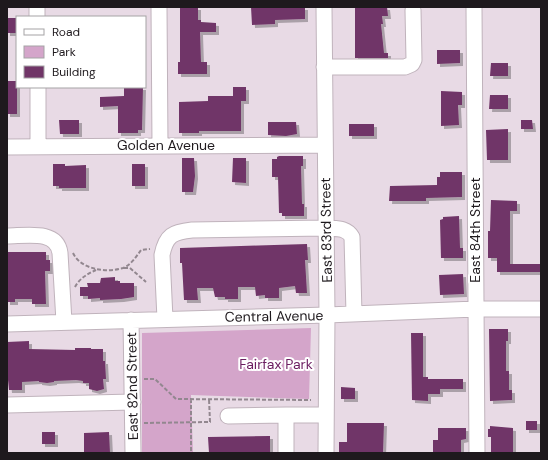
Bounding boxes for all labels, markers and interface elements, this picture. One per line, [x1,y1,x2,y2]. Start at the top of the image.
legend [16,16,146,88]
text: Road [52,24,80,40]
text: Park [52,44,76,60]
text: Building [52,64,96,80]
street label: Golden Avenue [117,136,215,154]
street label: East 83rd Street [316,177,336,283]
street label: East 84th Street [466,177,484,283]
street label: Central Avenue [224,306,324,326]
street label: East 82nd Street [122,332,142,440]
park label: Fairfax Park [239,355,313,373]

